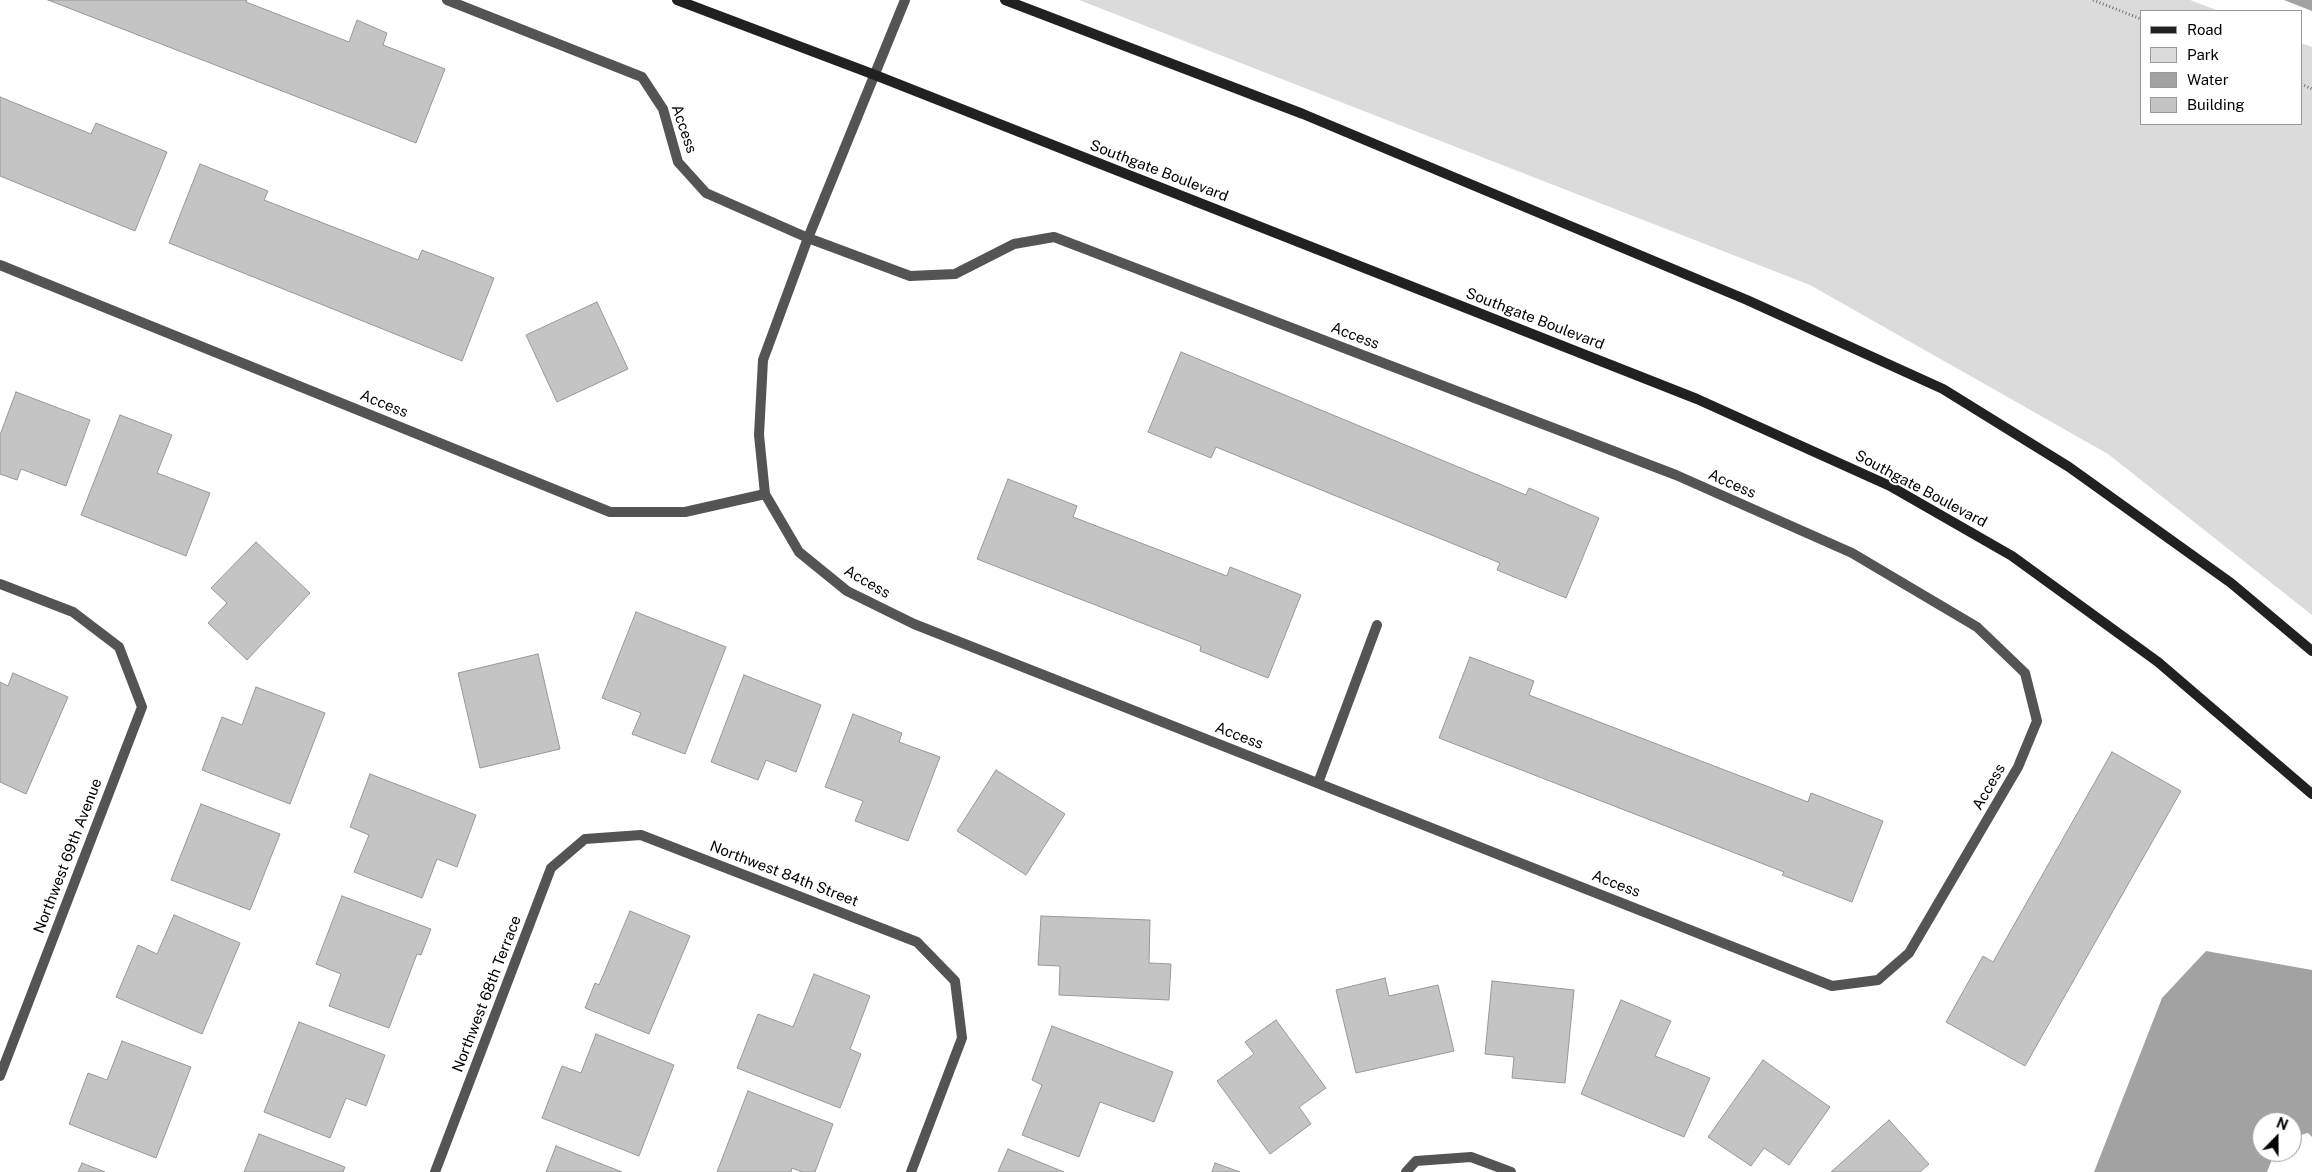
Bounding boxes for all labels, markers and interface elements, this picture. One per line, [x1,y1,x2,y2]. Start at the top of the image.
legend [2140,10,2302,125]
text: Road [2187,21,2223,38]
text: Park [2187,46,2219,63]
text: Water [2187,71,2229,88]
text: Building [2187,96,2245,113]
street label: Access [667,102,701,156]
street label: Southgate Boulevard [1087,136,1231,206]
street label: Southgate Boulevard [1463,284,1607,354]
street label: Access [1328,319,1382,353]
street label: Access [357,386,411,422]
street label: Southgate Boulevard [1852,447,1990,531]
street label: Access [1705,466,1759,502]
street label: Access [841,562,893,602]
street label: Access [1212,719,1266,753]
street label: Access [1969,761,2009,813]
street label: Northwest 69th Avenue [30,776,106,936]
street label: Northwest 84th Street [707,837,861,911]
street label: Access [1589,867,1643,901]
street label: Northwest 68th Terrace [449,913,525,1075]
north arrow [2252,1112,2302,1162]
text: N [2274,1115,2290,1133]

